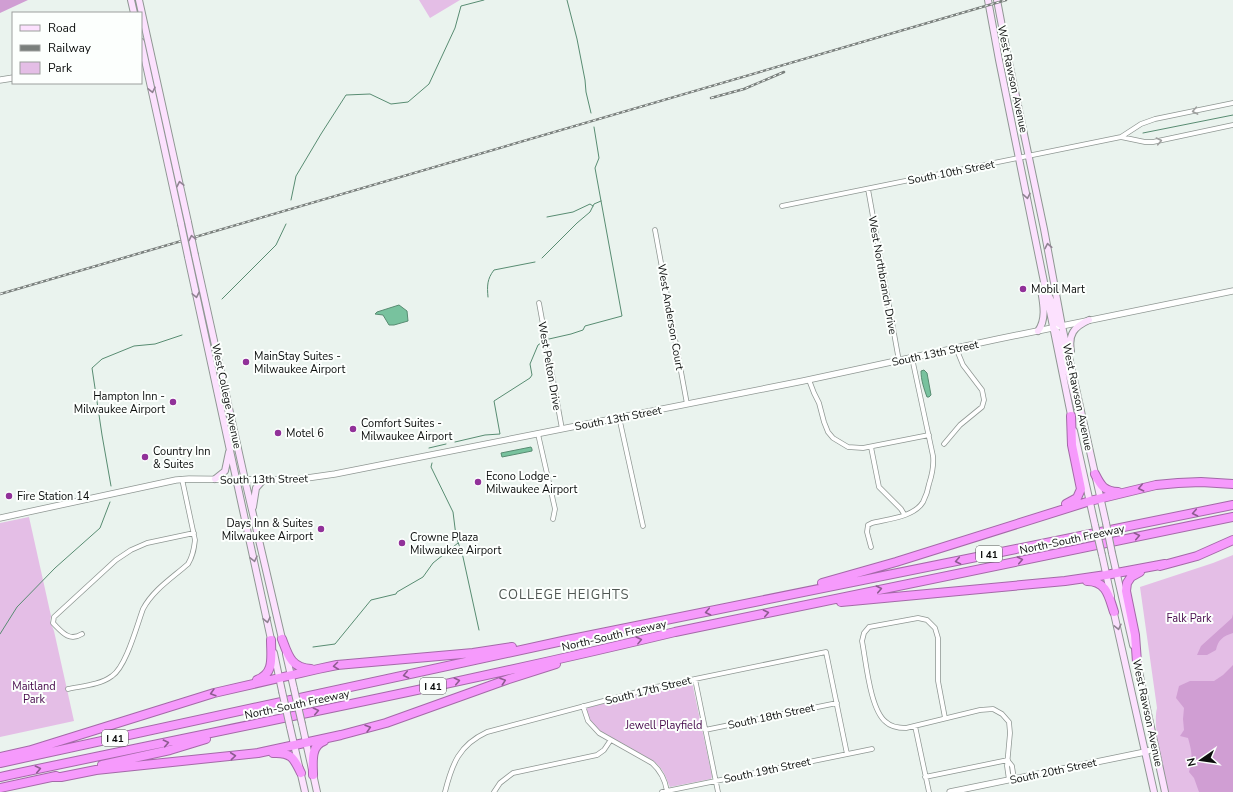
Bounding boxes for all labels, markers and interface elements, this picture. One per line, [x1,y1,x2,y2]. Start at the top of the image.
legend [12,12,142,84]
text: Road [48,20,76,36]
street label: West Rawson Avenue [994,24,1031,134]
text: Railway [48,40,92,56]
text: Park [48,60,73,76]
one-way arrow [147,87,155,93]
one-way arrow [1192,106,1198,114]
one-way arrow [1156,137,1163,145]
street label: South 10th Street [906,157,996,188]
one-way arrow [176,181,184,187]
one-way arrow [1023,193,1031,200]
street label: West Northbranch Drive [865,214,900,336]
one-way arrow [188,235,196,242]
one-way arrow [1044,243,1052,249]
street label: West Anderson Court [654,263,687,371]
place label: Mobil Mart [1031,282,1085,297]
marker: Mobil Mart [1018,284,1028,294]
one-way arrow [192,292,200,298]
street label: West Pelton Drive [534,320,565,412]
street label: South 13th Street [890,337,980,370]
street label: West College Avenue [208,342,245,450]
street label: West Rawson Avenue [1059,342,1096,452]
place label: MainStay Suites - Milwaukee Airport [254,349,345,377]
marker: MainStay Suites - Milwaukee Airport [241,357,251,367]
place label: Hampton Inn - Milwaukee Airport [74,389,165,417]
marker: Hampton Inn - Milwaukee Airport [168,397,178,407]
street label: South 13th Street [573,403,663,434]
place label: Comfort Suites - Milwaukee Airport [361,416,452,444]
marker: Comfort Suites - Milwaukee Airport [348,424,358,434]
place label: Motel 6 [286,426,324,441]
marker: Motel 6 [273,428,283,438]
place label: Country Inn & Suites [153,444,210,472]
marker: Country Inn & Suites [140,452,150,462]
place label: Econo Lodge - Milwaukee Airport [486,469,577,497]
street label: South 13th Street [220,471,308,488]
marker: Econo Lodge - Milwaukee Airport [473,477,483,487]
one-way arrow [1138,484,1144,492]
place label: Fire Station 14 [17,489,90,504]
marker: Fire Station 14 [4,491,14,501]
one-way arrow [1192,508,1198,516]
place label: Days Inn & Suites Milwaukee Airport [222,516,313,544]
street label: North-South Freeway [1018,521,1126,558]
marker: Days Inn & Suites Milwaukee Airport [316,524,326,534]
place label: Crowne Plaza Milwaukee Airport [410,530,501,558]
one-way arrow [1134,533,1140,541]
marker: Crowne Plaza Milwaukee Airport [397,538,407,548]
road number: I 41 [976,546,1002,562]
one-way arrow [249,556,257,562]
one-way arrow [954,556,961,564]
one-way arrow [1017,557,1023,565]
district label: COLLEGE HEIGHTS [498,586,630,604]
one-way arrow [876,586,882,594]
one-way arrow [705,607,711,615]
one-way arrow [763,609,769,617]
park label: Falk Park [1166,611,1212,626]
street label: North-South Freeway [560,616,668,655]
one-way arrow [262,617,270,623]
one-way arrow [1113,624,1121,630]
one-way arrow [636,637,642,645]
street label: West Rawson Avenue [1129,658,1166,768]
one-way arrow [333,661,339,670]
one-way arrow [402,671,409,679]
street label: South 17th Street [604,673,693,708]
one-way arrow [454,677,460,685]
one-way arrow [499,677,506,685]
road number: I 41 [420,678,446,694]
park label: Maitland Park [12,679,56,707]
street label: North-South Freeway [243,686,351,723]
one-way arrow [210,688,217,697]
street label: South 18th Street [726,700,816,733]
one-way arrow [313,708,319,716]
park label: Jewell Playfield [624,718,703,733]
one-way arrow [365,725,372,733]
road number: I 41 [102,730,128,746]
one-way arrow [162,739,169,747]
north arrow [1181,740,1221,780]
one-way arrow [230,752,236,761]
street label: South 19th Street [722,754,812,787]
street label: South 20th Street [1008,755,1098,788]
text: N [1184,756,1200,768]
one-way arrow [35,765,41,773]

